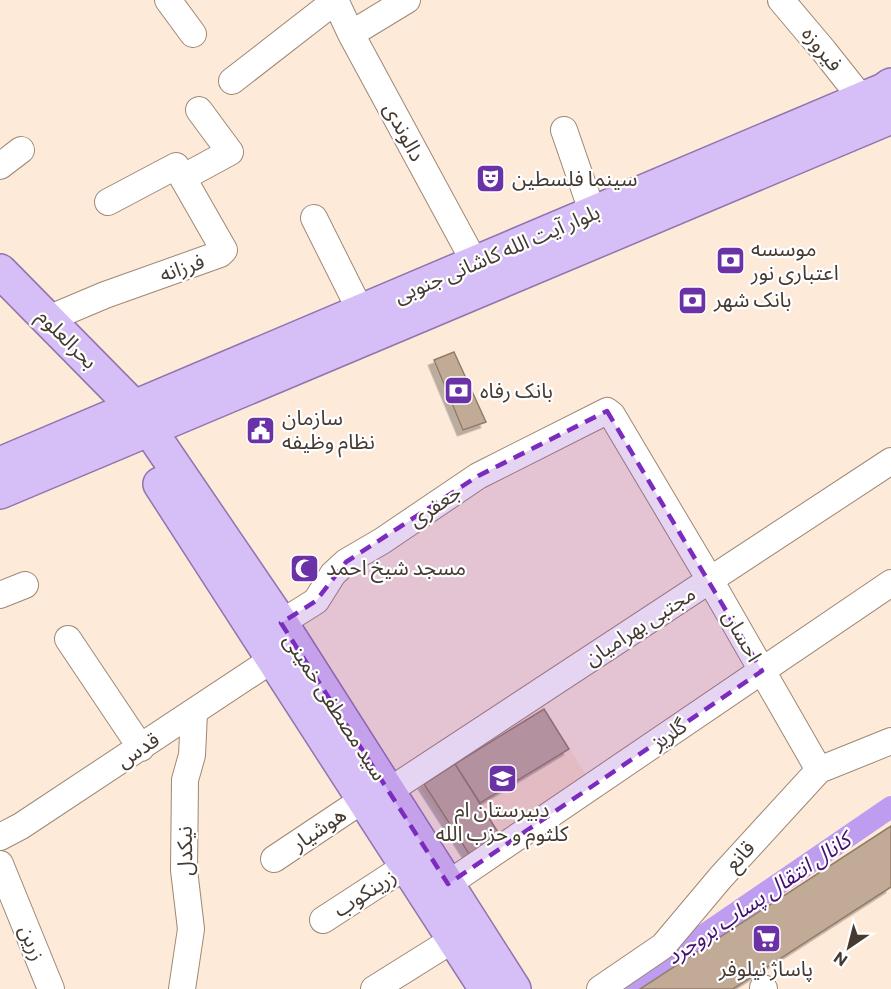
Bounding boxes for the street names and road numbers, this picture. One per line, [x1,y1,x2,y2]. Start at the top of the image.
street label: فیروزه [797,21,849,76]
street label: دالوندی [379,98,431,166]
street label: بلوار آیت الله کاشانی جنوبی [390,198,603,308]
street label: فرزانه [156,247,208,287]
street label: بحرالعلوم [29,303,103,377]
street label: جعفری [403,478,466,532]
street label: مجتبی بهرامیان [579,580,700,671]
street label: احسان [718,605,768,666]
street label: سید مصطفی خمینی [279,628,393,785]
street label: گلریز [645,712,691,755]
street label: قدس [111,726,164,773]
street label: هوشیار [285,801,351,856]
street label: نیکدل [171,826,197,876]
street label: قانع [719,835,762,878]
street label: زرینکوب [328,862,401,922]
street label: زرین [14,921,52,964]

